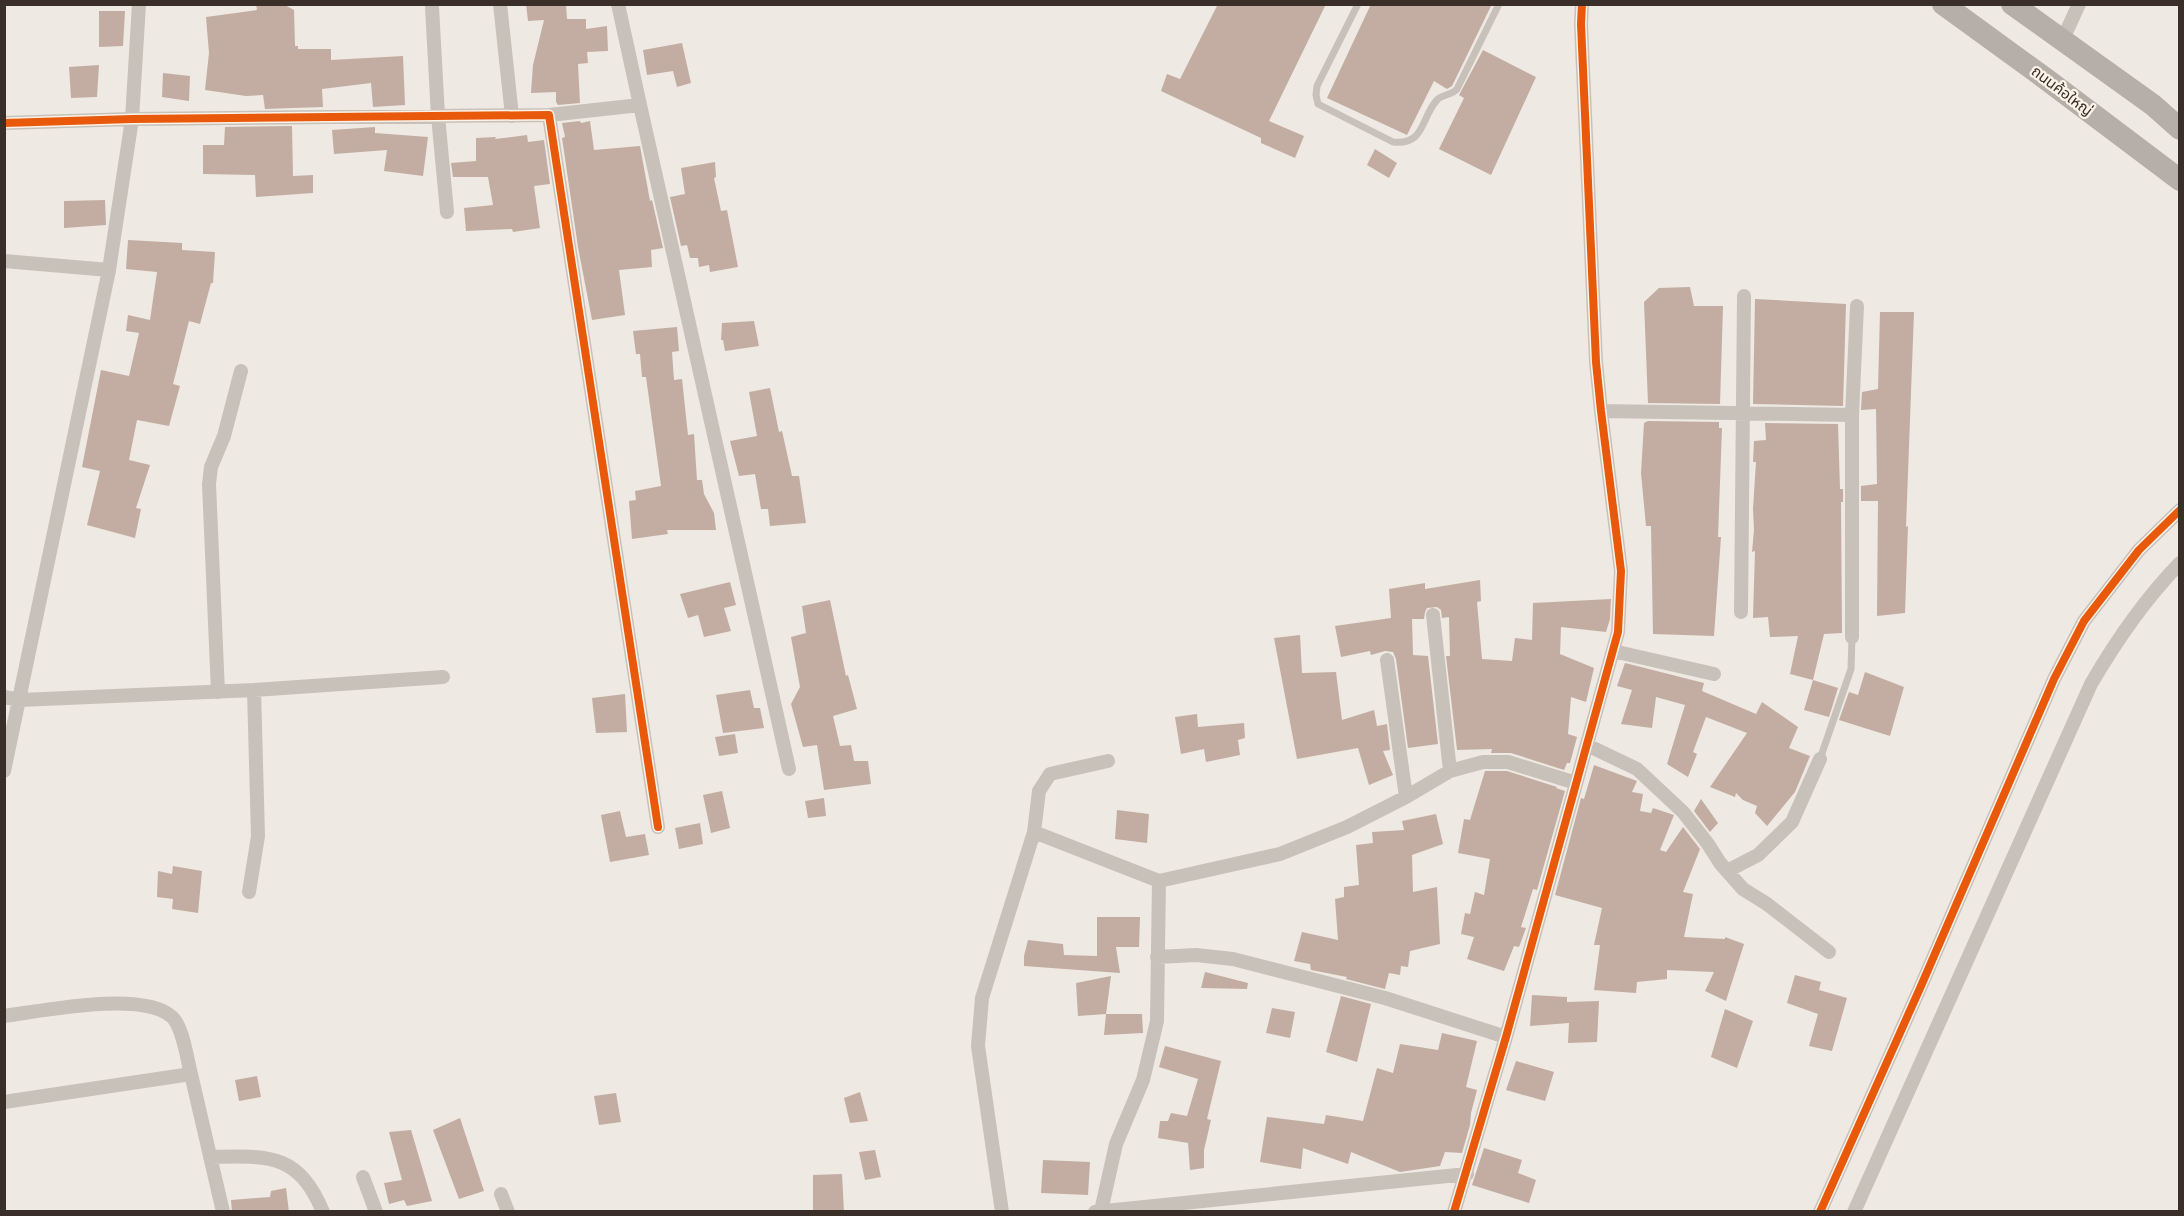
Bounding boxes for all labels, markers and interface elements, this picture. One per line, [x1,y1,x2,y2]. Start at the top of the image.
street label: ถนนค้อใหญ่ [2028,61,2097,119]

